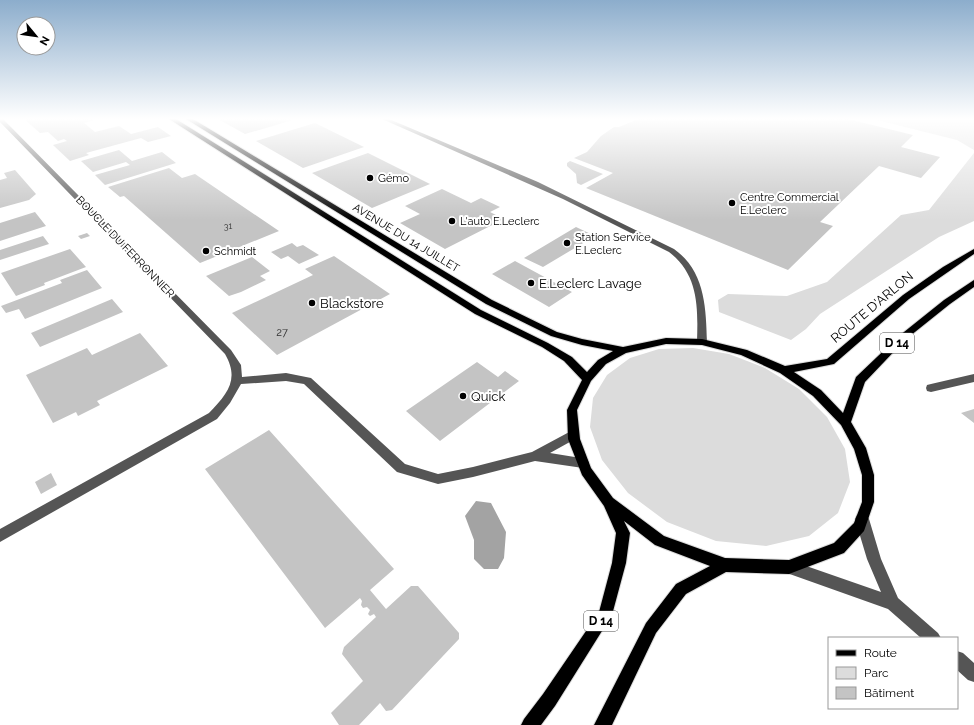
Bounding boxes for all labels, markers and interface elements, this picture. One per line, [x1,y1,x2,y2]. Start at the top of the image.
north arrow [16,16,56,56]
text: N [37,34,52,47]
place label: Gémo [378,172,409,185]
marker: Gémo [365,173,375,183]
place label: Centre Commercial E.Leclerc [740,191,839,217]
street label: BOUCLE DU FERRONNIER [73,194,177,300]
marker: Centre Commercial E.Leclerc [727,198,737,208]
street label: AVENUE DU 14 JUILLET [350,201,462,275]
place label: L'auto E.Leclerc [460,215,540,228]
marker: L'auto E.Leclerc [447,216,457,226]
house number: 31 [224,221,232,231]
place label: Station Service E.Leclerc [575,231,651,257]
marker: Station Service E.Leclerc [562,238,572,248]
place label: Schmidt [214,245,256,258]
marker: Schmidt [201,246,211,256]
street label: ROUTE D'ARLON [828,268,916,346]
place label: E.Leclerc Lavage [539,276,642,291]
marker: E.Leclerc Lavage [526,278,536,288]
place label: Blackstore [320,296,384,311]
marker: Blackstore [307,298,317,308]
house number: 27 [276,326,288,339]
road number: D 14 [880,333,914,353]
place label: Quick [471,389,505,404]
marker: Quick [458,391,468,401]
road number: D 14 [584,611,618,631]
legend [828,637,958,709]
text: Route [864,646,897,660]
text: Parc [864,666,889,680]
text: Bâtiment [864,686,914,700]

